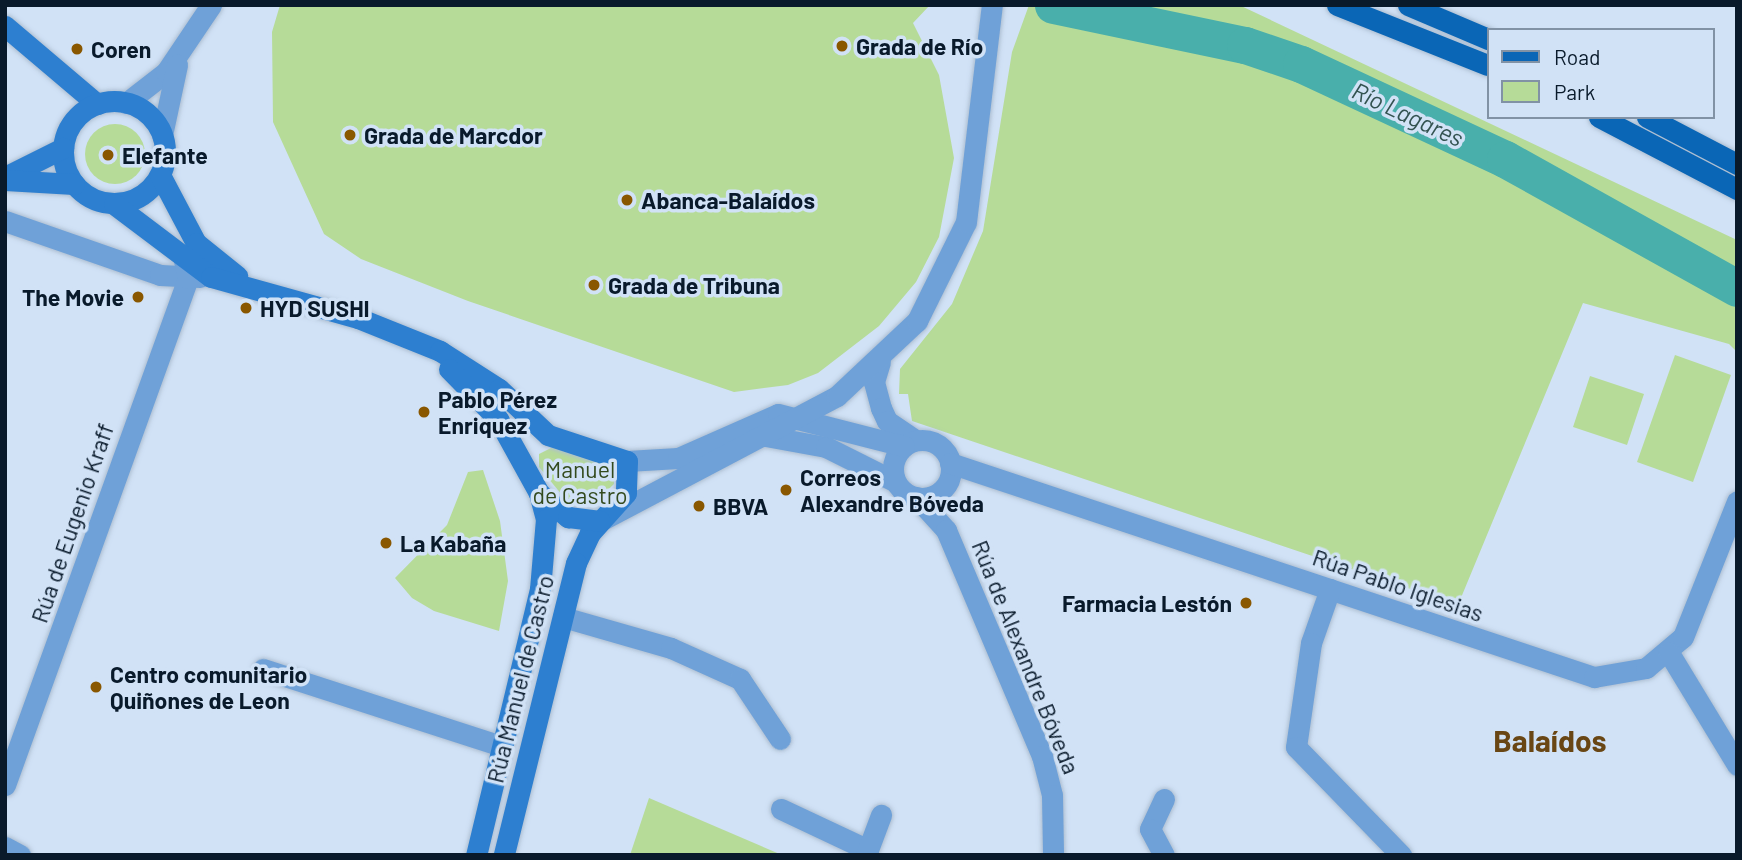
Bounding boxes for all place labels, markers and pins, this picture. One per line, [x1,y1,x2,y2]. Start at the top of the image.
place label: Grada de Río [856,32,983,60]
place label: Coren [91,35,151,63]
marker: Grada de Río [834,38,850,54]
marker: Coren [69,41,85,57]
place label: Grada de Marcdor [364,121,543,149]
marker: Grada de Marcdor [342,127,358,143]
place label: Elefante [122,141,208,169]
marker: Elefante [100,147,116,163]
place label: Abanca-Balaídos [641,186,815,214]
marker: Abanca-Balaídos [619,192,635,208]
place label: Grada de Tribuna [608,271,780,299]
marker: Grada de Tribuna [586,277,602,293]
place label: The Movie [22,283,124,311]
marker: The Movie [130,289,146,305]
place label: HYD SUSHI [260,294,370,322]
marker: HYD SUSHI [238,300,254,316]
place label: Pablo Pérez Enriquez [438,385,557,439]
marker: Pablo Pérez Enriquez [416,404,432,420]
place label: Correos Alexandre Bóveda [800,463,984,517]
marker: Correos Alexandre Bóveda [778,482,794,498]
place label: BBVA [713,492,768,520]
marker: BBVA [691,498,707,514]
place label: La Kabaña [400,529,506,557]
marker: La Kabaña [378,535,394,551]
place label: Farmacia Lestón [1062,589,1232,617]
marker: Farmacia Lestón [1238,595,1254,611]
place label: Centro comunitario Quiñones de Leon [110,660,307,714]
marker: Centro comunitario Quiñones de Leon [88,679,104,695]

